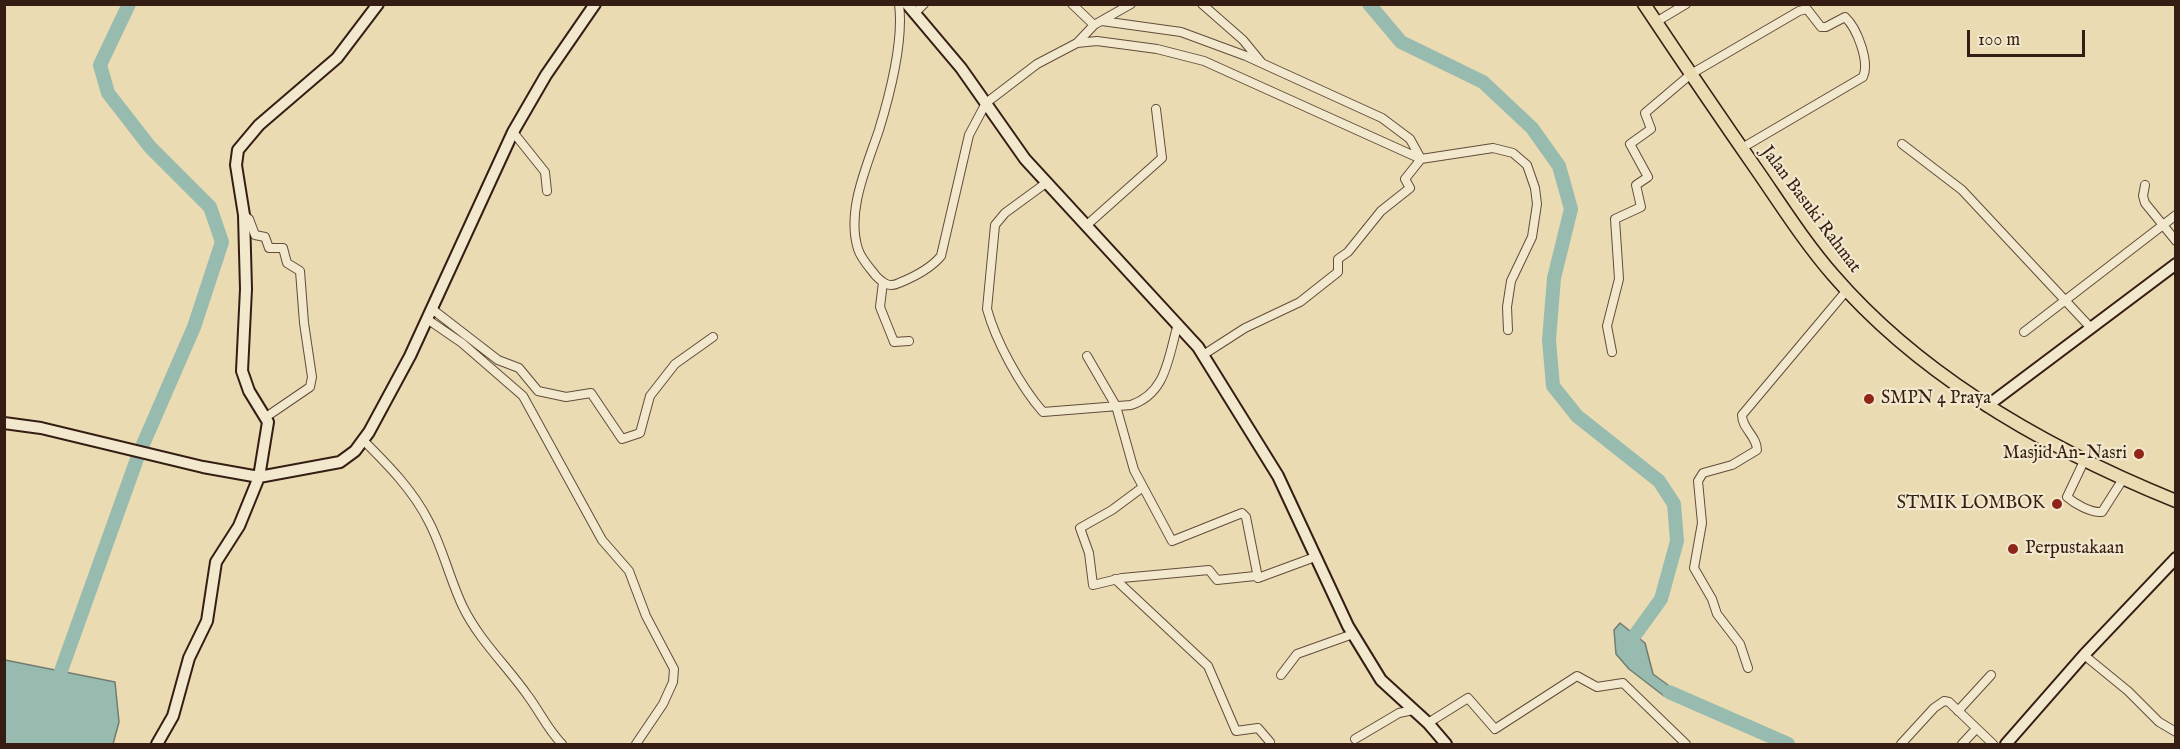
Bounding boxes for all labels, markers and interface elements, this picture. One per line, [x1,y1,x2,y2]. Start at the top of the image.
scale bar [1970,18,2088,56]
text: 100 m [1978,29,2020,52]
street label: Jalan Basuki Rahmat [1755,142,1865,278]
place label: SMPN 4 Praya [1881,388,1991,410]
marker: SMPN 4 Praya [1862,392,1876,406]
place label: Masjid An-Nasri [2003,443,2127,465]
marker: Masjid An-Nasri [2132,447,2146,461]
place label: STMIK LOMBOK [1897,493,2045,515]
marker: STMIK LOMBOK [2050,497,2064,511]
place label: Perpustakaan [2025,538,2124,560]
marker: Perpustakaan [2006,542,2020,556]

